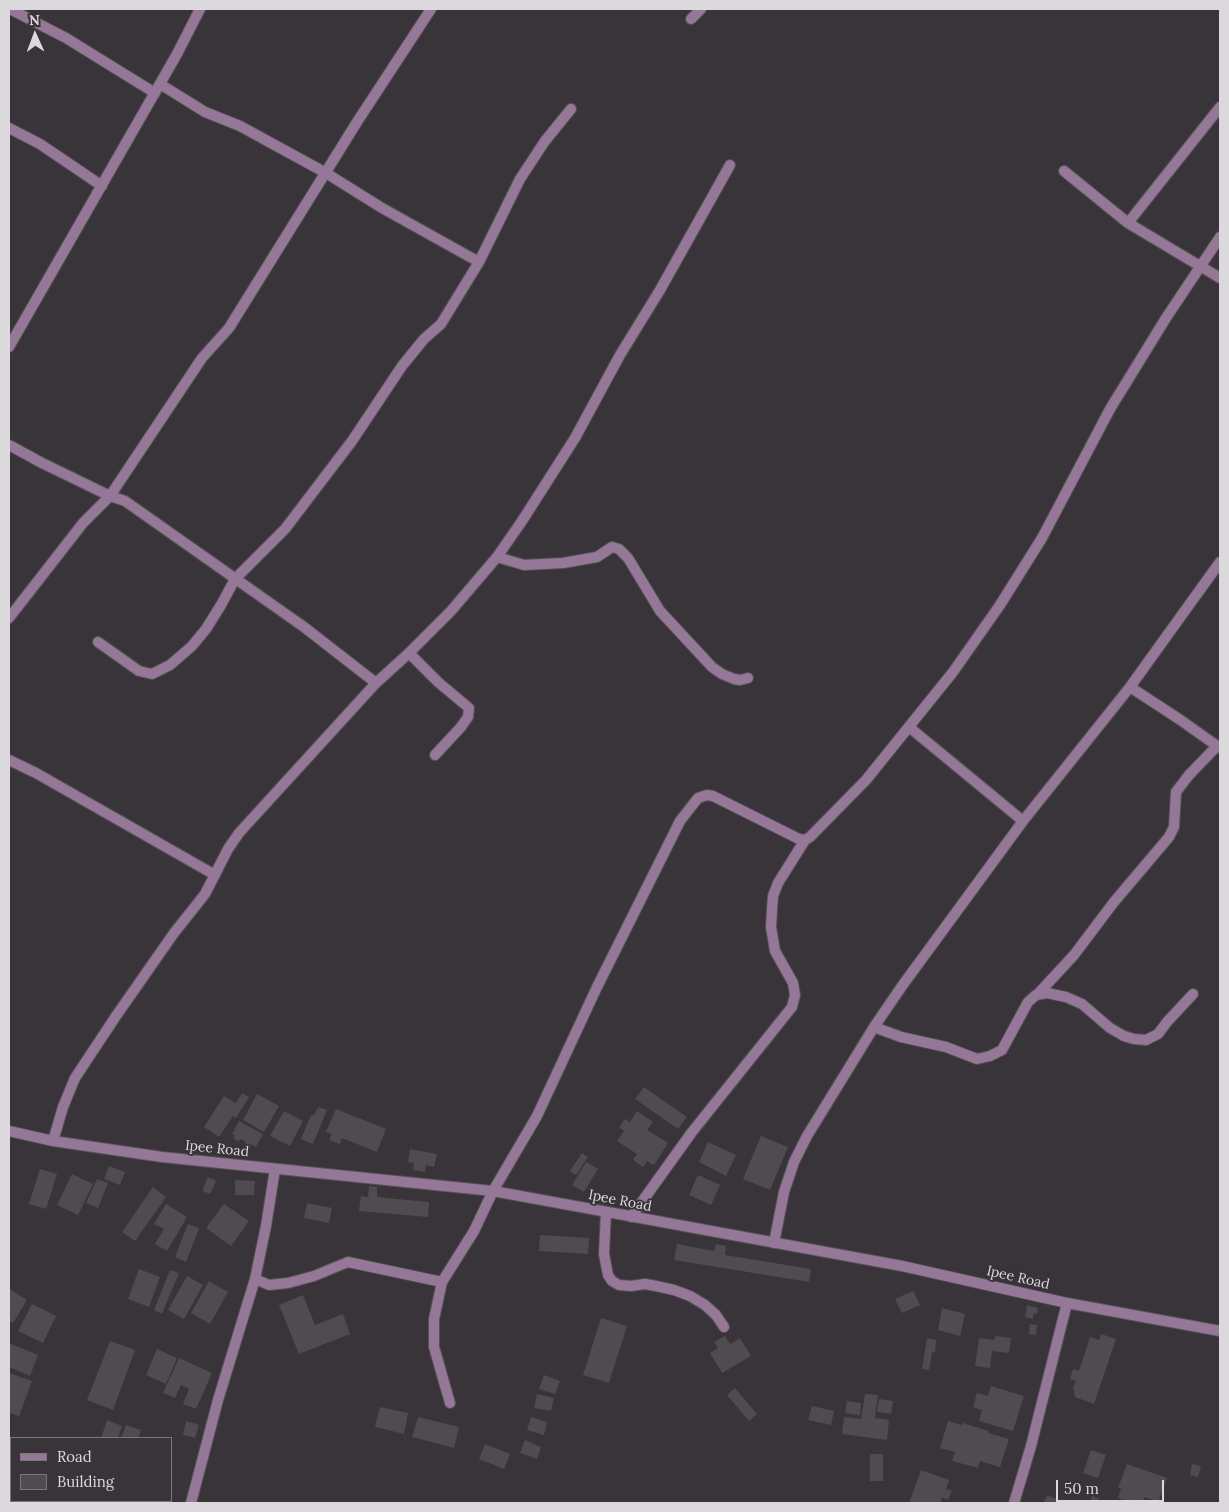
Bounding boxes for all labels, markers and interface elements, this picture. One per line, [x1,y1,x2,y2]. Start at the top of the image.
north arrow [10,10,60,60]
text: N [29,11,40,29]
street label: Ipee Road [184,1137,250,1161]
street label: Ipee Road [587,1187,653,1215]
street label: Ipee Road [985,1263,1051,1293]
legend [10,1437,172,1502]
text: Road [57,1447,92,1466]
scale bar [1059,1470,1166,1502]
text: Building [57,1472,114,1491]
text: 50 m [1064,1479,1099,1498]

